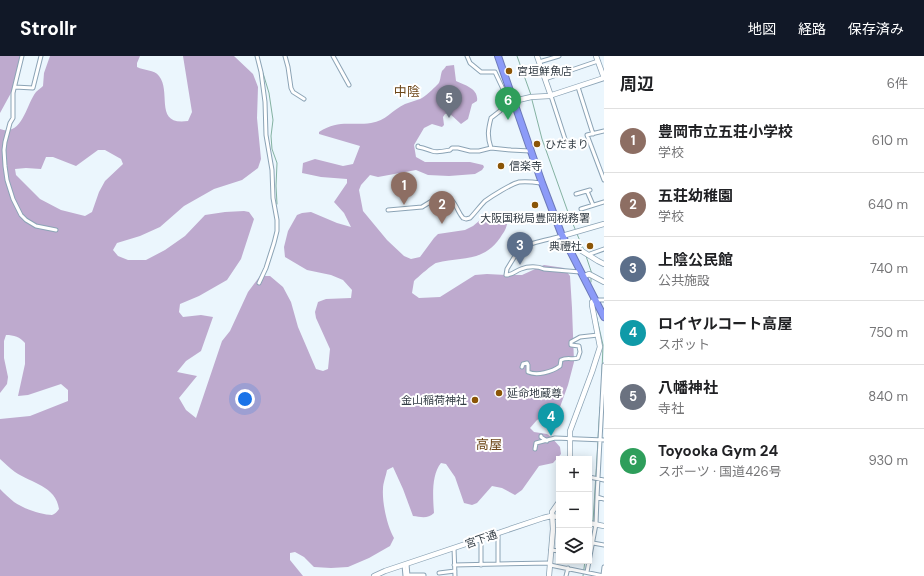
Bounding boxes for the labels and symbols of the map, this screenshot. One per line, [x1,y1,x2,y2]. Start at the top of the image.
place label: 宮垣鮮魚店 [517,64,572,78]
marker: 宮垣鮮魚店 [504,66,514,76]
district label: 中陰 [394,83,420,100]
pin: 5 [436,85,462,118]
pin: 6 [495,87,521,120]
place label: ひだまり [545,137,589,151]
marker: ひだまり [532,139,542,149]
place label: 信楽寺 [509,159,542,173]
marker: 信楽寺 [496,161,506,171]
pin: 1 [391,172,417,205]
pin: 2 [429,191,455,224]
marker: 大阪国税局豊岡税務署 [530,200,540,210]
place label: 大阪国税局豊岡税務署 [480,211,590,225]
pin: 3 [507,232,533,265]
place label: 典禮社 [549,239,582,253]
marker: 典禮社 [585,241,595,251]
place label: 延命地蔵尊 [507,386,562,400]
marker: 延命地蔵尊 [494,388,504,398]
your location [235,389,255,409]
place label: 金山稲荷神社 [401,393,467,407]
marker: 金山稲荷神社 [470,395,480,405]
pin: 4 [538,403,564,436]
district label: 高屋 [476,436,502,453]
street label: 宮下通 [463,527,499,551]

